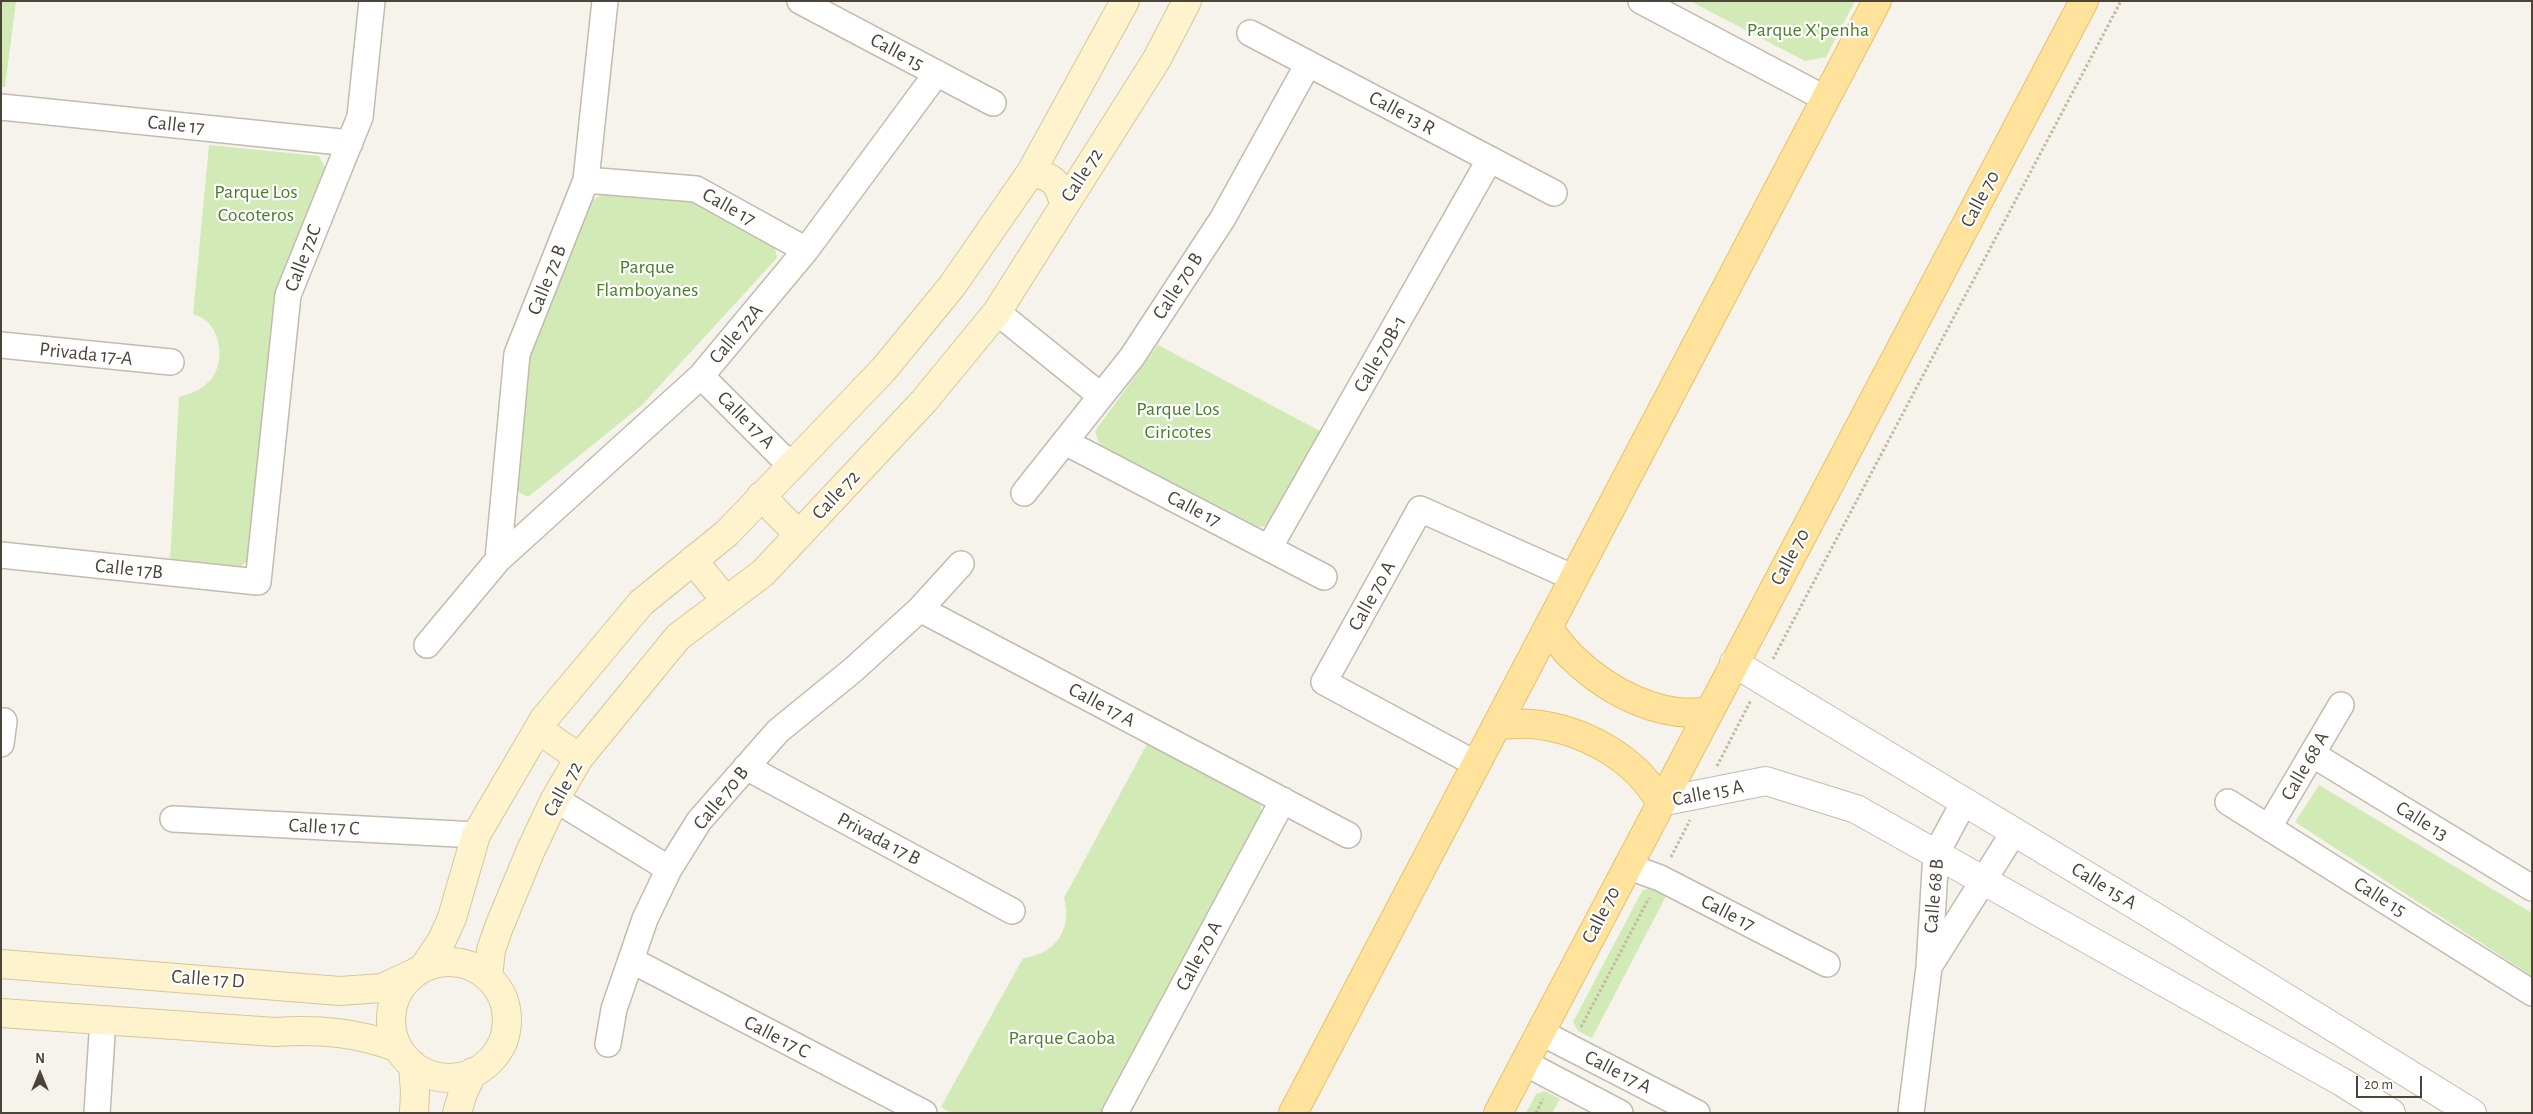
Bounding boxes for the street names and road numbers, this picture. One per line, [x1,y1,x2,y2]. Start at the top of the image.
street label: Calle 15 [866,28,928,76]
street label: Calle 13 R [1365,86,1439,140]
street label: Calle 17 [146,110,206,140]
street label: Calle 72 [1056,144,1108,206]
street label: Calle 70 [1955,166,2005,232]
street label: Calle 17 [698,183,760,231]
street label: Calle 72C [279,221,327,295]
street label: Calle 72 B [522,241,572,319]
street label: Calle 70 B [1148,248,1208,324]
street label: Calle 72A [704,299,768,369]
street label: Calle 70B-1 [1348,311,1412,397]
street label: Privada 17-A [38,337,134,371]
street label: Calle 17 A [712,386,780,454]
street label: Calle 72 [807,465,865,525]
street label: Calle 17 [1163,485,1225,533]
street label: Calle 70 [1765,524,1815,590]
street label: Calle 17B [94,554,164,584]
street label: Calle 70 A [1343,557,1401,635]
street label: Calle 17 A [1065,677,1139,733]
street label: Calle 68 A [2276,727,2334,805]
street label: Calle 72 [538,757,588,821]
street label: Calle 70 B [688,761,754,835]
street label: Calle 15 A [1670,774,1746,812]
street label: Calle 13 [2391,796,2453,846]
street label: Privada 17 B [833,807,925,871]
street label: Calle 17 C [288,813,360,841]
street label: Calle 15 A [2067,857,2141,915]
street label: Calle 68 B [1919,858,1949,934]
street label: Calle 15 [2349,872,2411,922]
street label: Calle 70 [1576,882,1626,948]
street label: Calle 17 [1697,889,1759,937]
street label: Calle 70 A [1171,917,1227,995]
street label: Calle 17 D [171,964,245,994]
street label: Calle 17 C [740,1010,814,1064]
street label: Calle 17 A [1580,1045,1656,1099]

